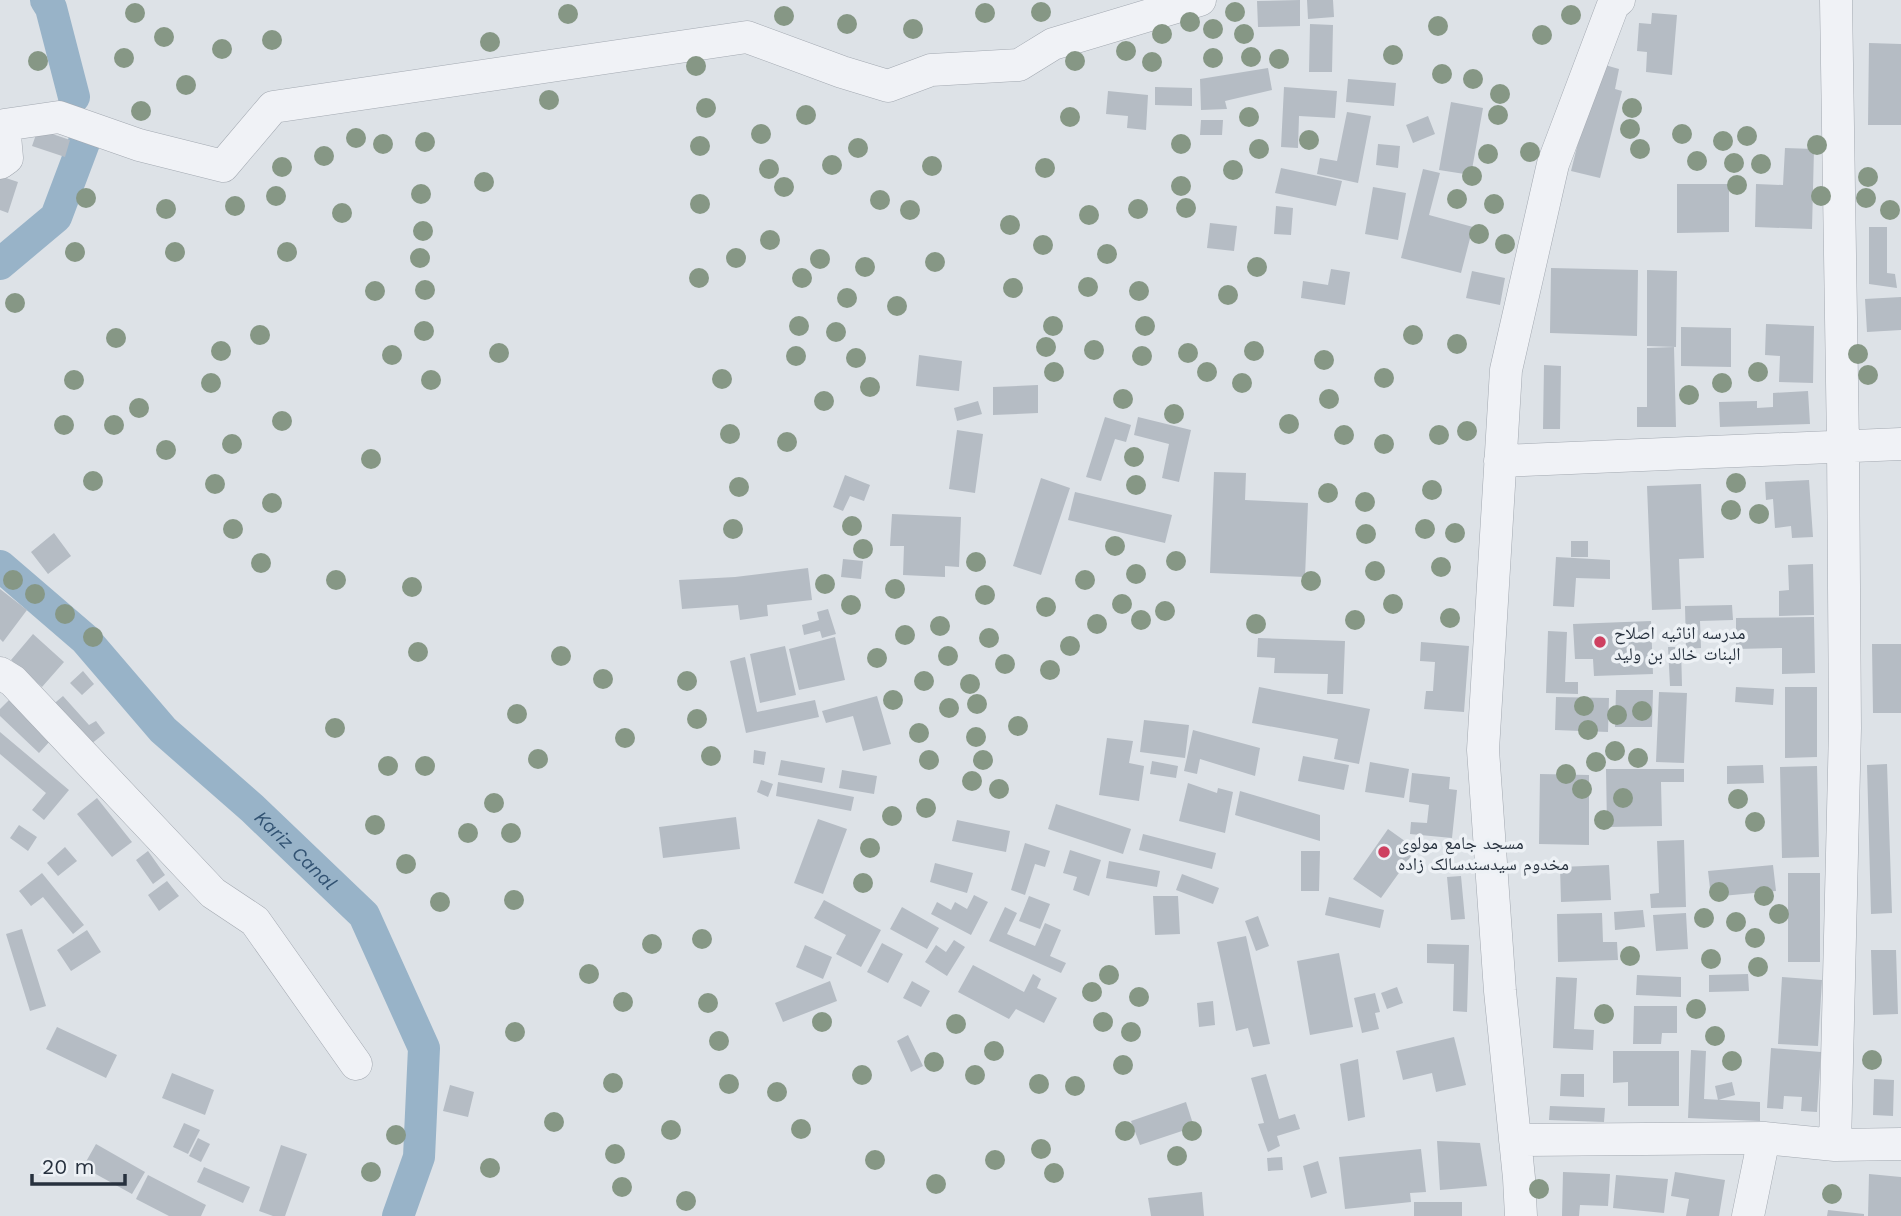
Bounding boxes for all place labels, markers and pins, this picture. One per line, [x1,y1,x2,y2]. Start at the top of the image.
place label: مدرسه اناثیه اصلاح البنات خالد بن ولید [1614,622,1745,665]
marker: مدرسه اناثیه اصلاح البنات خالد بن ولید [1592,634,1608,650]
place label: مسجد جامع مولوی مخدوم سیدسندسالک زاده [1398,832,1569,876]
marker: مسجد جامع مولوی مخدوم سیدسندسالک زاده [1376,844,1392,860]

